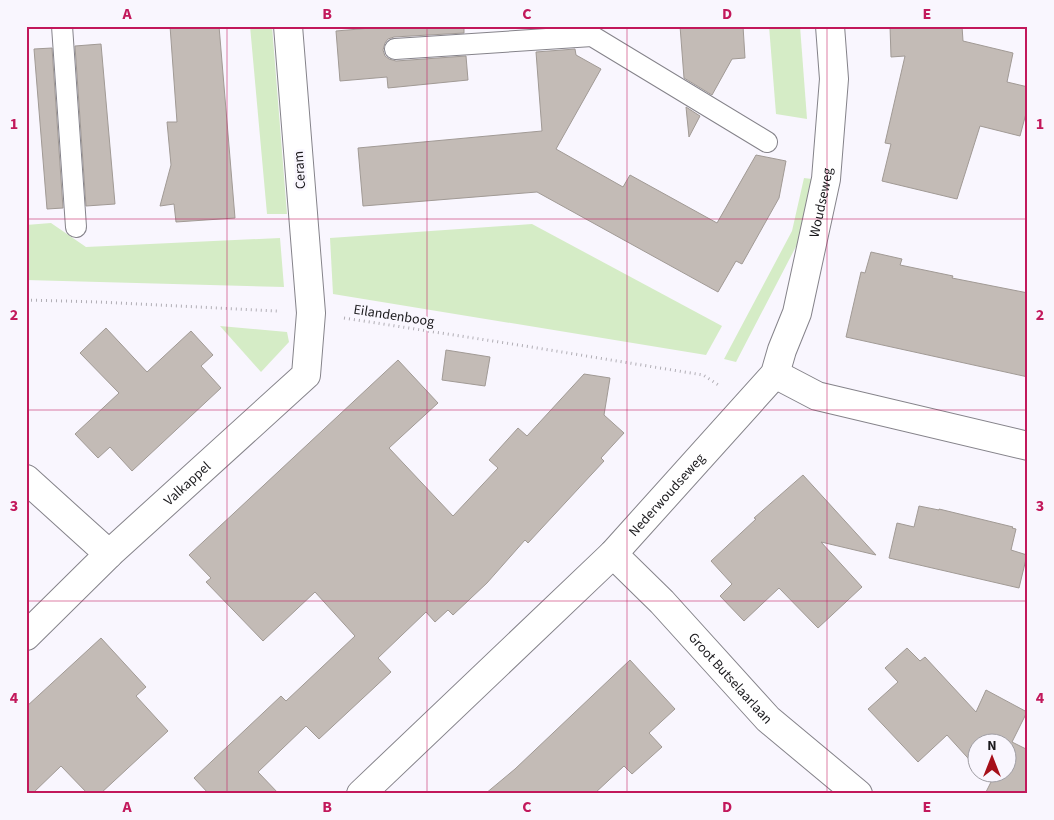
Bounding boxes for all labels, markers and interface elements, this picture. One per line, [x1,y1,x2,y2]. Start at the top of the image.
text: A [121,3,132,25]
text: B [322,3,332,25]
text: C [522,3,532,25]
text: D [722,3,732,25]
text: E [923,3,931,25]
text: 1 [10,113,18,135]
text: 1 [1036,113,1044,135]
street label: Ceram [289,150,311,190]
street label: Woudseweg [805,167,838,240]
street label: Eilandenboog [352,300,436,332]
text: 2 [10,304,18,326]
text: 2 [1036,304,1044,326]
street label: Nederwoudseweg [624,449,710,541]
street label: Valkappel [160,457,216,511]
text: 3 [10,495,18,517]
text: 3 [1036,495,1044,517]
street label: Groot Butselaarlaan [683,628,777,729]
text: 4 [10,687,19,709]
text: 4 [1036,687,1045,709]
north arrow [966,732,1016,782]
text: N [987,736,997,756]
text: A [121,796,132,818]
text: B [322,796,332,818]
text: C [522,796,532,818]
text: D [722,796,732,818]
text: E [923,796,931,818]

